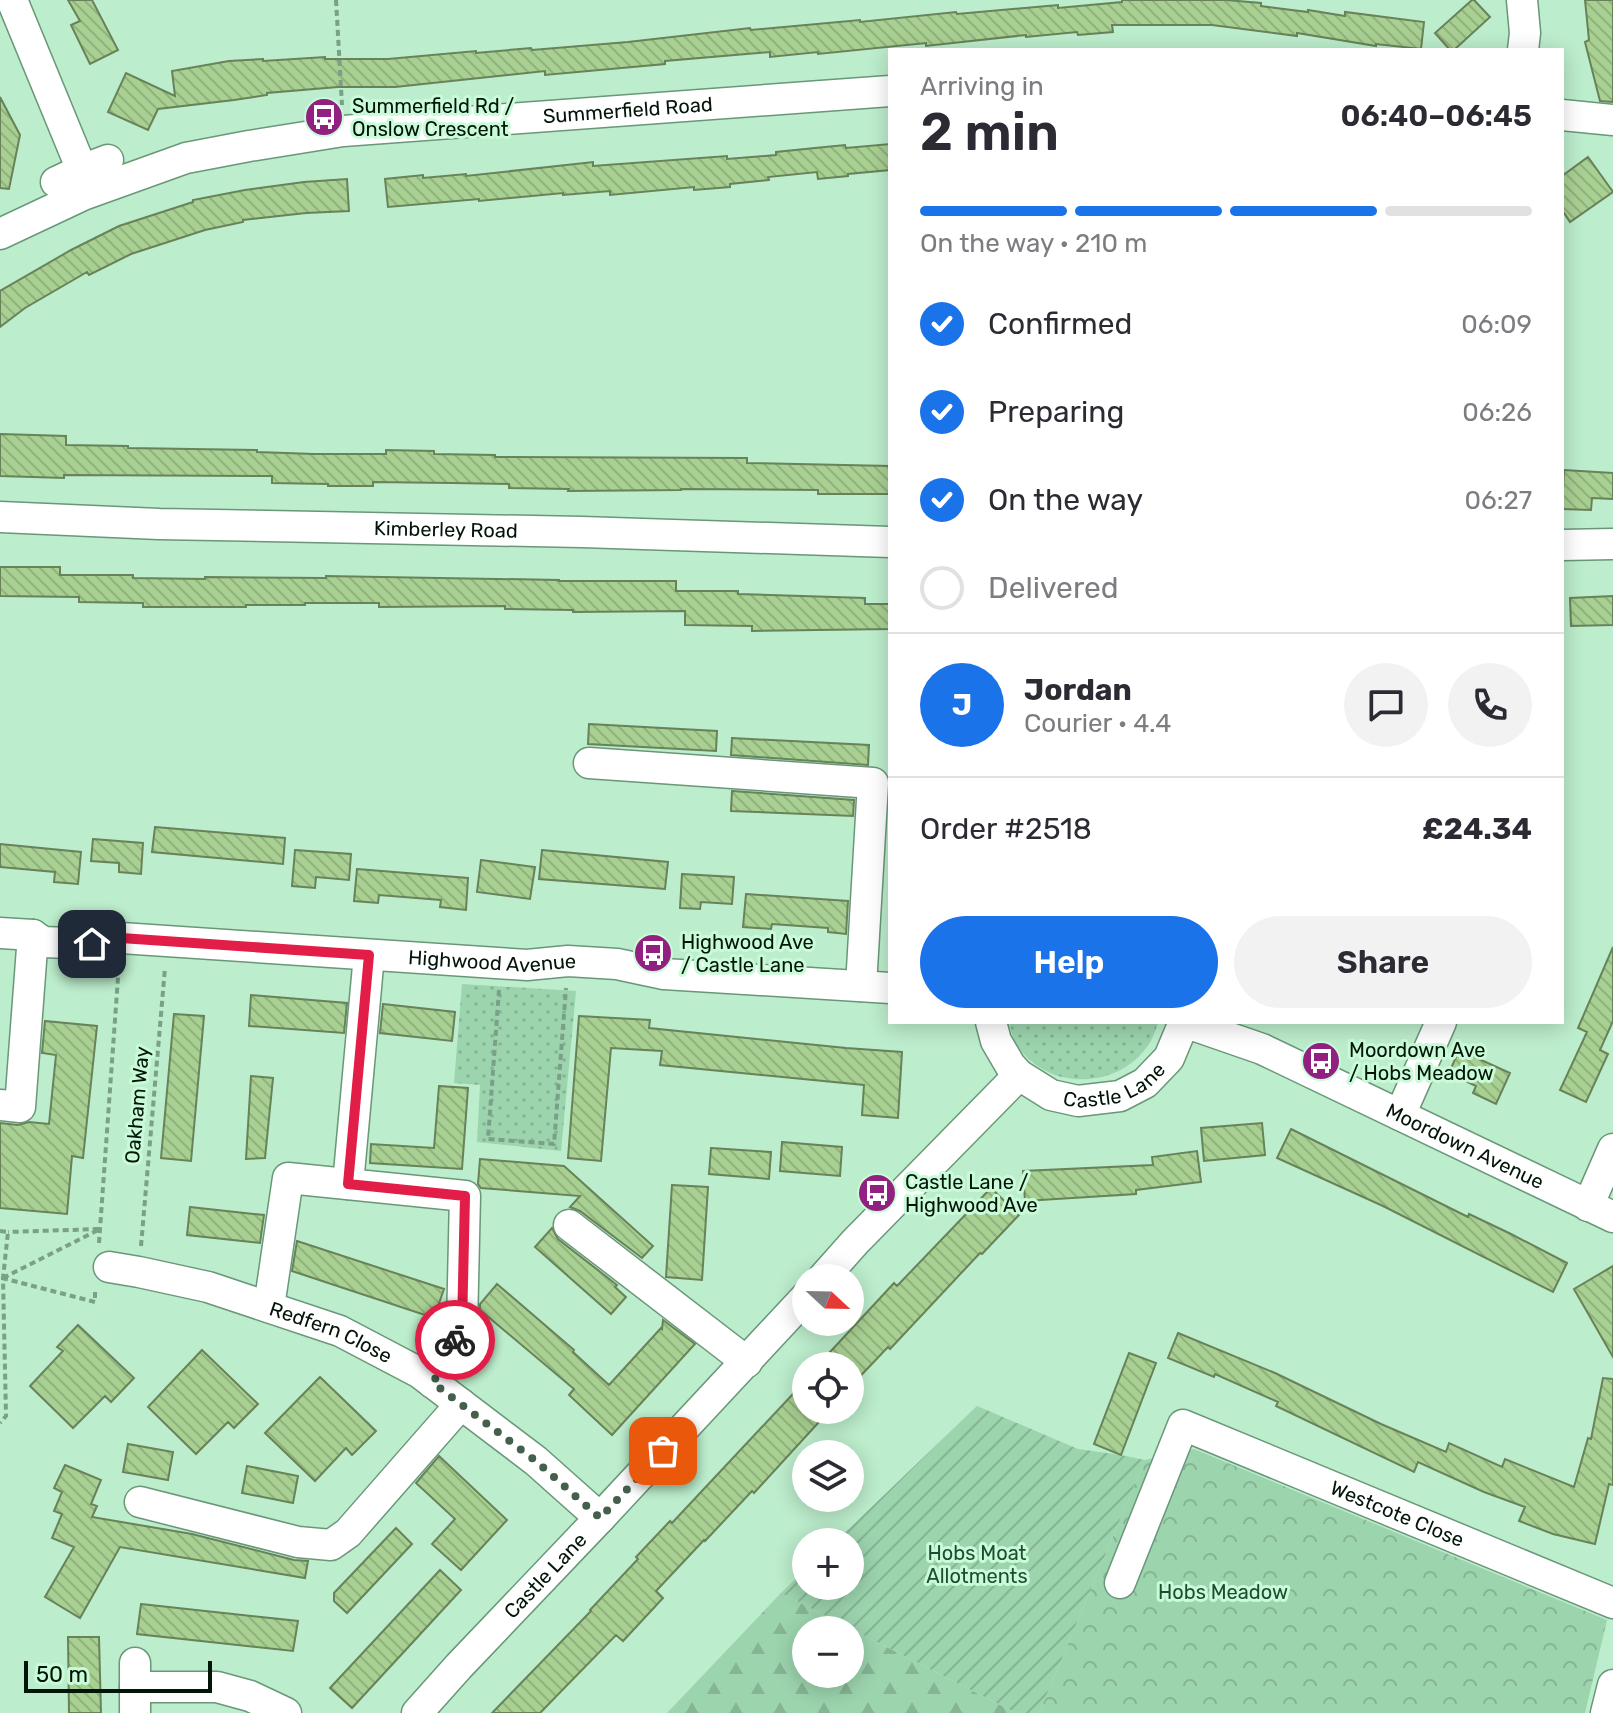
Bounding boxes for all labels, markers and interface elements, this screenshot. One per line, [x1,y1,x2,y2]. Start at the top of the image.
text: Arriving in [920,71,1044,102]
street label: Summerfield Road [542,92,714,128]
place label: Summerfield Rd / Onslow Crescent [352,94,514,141]
bus stop icon: Summerfield Rd / Onslow Crescent [303,96,345,138]
text: 06:40–06:45 [1341,98,1532,134]
text: 2 min [920,101,1059,163]
text: On the way · 210 m [920,228,1147,259]
icon: check [920,302,964,346]
text: Confirmed [988,306,1132,342]
text: 06:09 [1461,309,1532,340]
icon: check [920,390,964,434]
text: Preparing [988,394,1124,430]
text: 06:26 [1462,397,1532,428]
icon: check [920,478,964,522]
text: On the way [988,482,1143,518]
text: 06:27 [1465,485,1532,516]
street label: Kimberley Road [374,516,518,543]
text: Delivered [988,570,1119,606]
button: chat [1344,663,1428,747]
button: phone [1448,663,1532,747]
text: Jordan [1024,672,1132,708]
text: J [952,687,972,723]
text: Courier · 4.4 [1024,708,1171,739]
text: Order #2518 [920,811,1092,847]
text: £24.34 [1422,811,1532,847]
pin [58,910,126,978]
button: Help [920,916,1218,1008]
button: Share [1234,916,1532,1008]
icon: home [70,922,114,966]
place label: Highwood Ave / Castle Lane [681,930,814,977]
bus stop icon: Highwood Ave / Castle Lane [632,932,674,974]
street label: Highwood Avenue [408,945,577,977]
place label: Moordown Ave / Hobs Meadow [1349,1038,1494,1085]
bus stop icon: Moordown Ave / Hobs Meadow [1300,1040,1342,1082]
street label: Oakham Way [120,1045,154,1165]
street label: Castle Lane [1061,1058,1170,1113]
street label: Moordown Avenue [1382,1098,1548,1194]
place label: Castle Lane / Highwood Ave [905,1170,1038,1217]
bus stop icon: Castle Lane / Highwood Ave [856,1172,898,1214]
north arrow [792,1264,864,1336]
map controls [792,1264,864,1688]
street label: Redfern Close [267,1296,396,1368]
courier [415,1300,495,1380]
icon: bike [433,1318,477,1362]
button: locate [792,1352,864,1424]
pin [629,1417,697,1485]
icon: bag [641,1429,685,1473]
button: layers [792,1440,864,1512]
street label: Westcote Close [1327,1475,1468,1552]
street label: Castle Lane [499,1528,591,1623]
button: + [792,1528,864,1600]
park label: Hobs Moat Allotments [926,1541,1028,1588]
park label: Hobs Meadow [1158,1580,1288,1604]
button: − [792,1616,864,1688]
scale bar [24,1657,212,1693]
text: 50 m [36,1661,88,1688]

